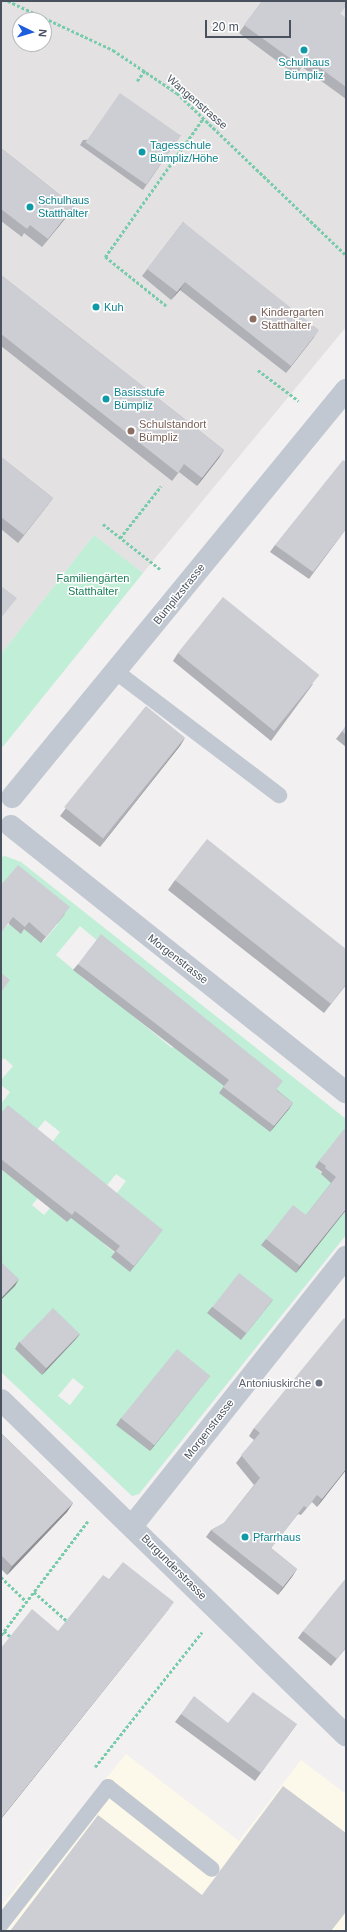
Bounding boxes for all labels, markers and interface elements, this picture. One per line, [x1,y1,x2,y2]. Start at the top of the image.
north arrow [12,12,52,52]
scale bar [207,12,293,38]
text: 20 m [212,20,239,34]
text: N [37,28,49,37]
marker: Schulhaus Bümpliz [299,45,309,55]
place label: Schulhaus Bümpliz [278,56,330,82]
street label: Wangenstrasse [164,72,230,132]
place label: Tagesschule Bümpliz/Höhe [150,139,218,165]
marker: Tagesschule Bümpliz/Höhe [137,147,147,157]
place label: Schulhaus Statthalter [38,194,89,220]
marker: Schulhaus Statthalter [25,202,35,212]
place label: Kuh [104,300,124,314]
marker: Kuh [91,302,101,312]
place label: Kindergarten Statthalter [261,306,324,332]
marker: Kindergarten Statthalter [248,314,258,324]
place label: Basisstufe Bümpliz [114,386,165,412]
marker: Basisstufe Bümpliz [101,394,111,404]
place label: Schulstandort Bümpliz [139,418,206,444]
marker: Schulstandort Bümpliz [126,426,136,436]
street label: Bümplizstrasse [150,561,208,627]
park label: Familiengärten Statthalter [57,572,129,598]
street label: Morgenstrasse [145,931,211,987]
place label: Antoniuskirche [239,1376,311,1390]
marker: Antoniuskirche [314,1378,324,1388]
street label: Morgenstrasse [181,1396,237,1462]
place label: Pfarrhaus [253,1530,301,1544]
street label: Burgunderstrasse [139,1532,209,1602]
marker: Pfarrhaus [240,1532,250,1542]

